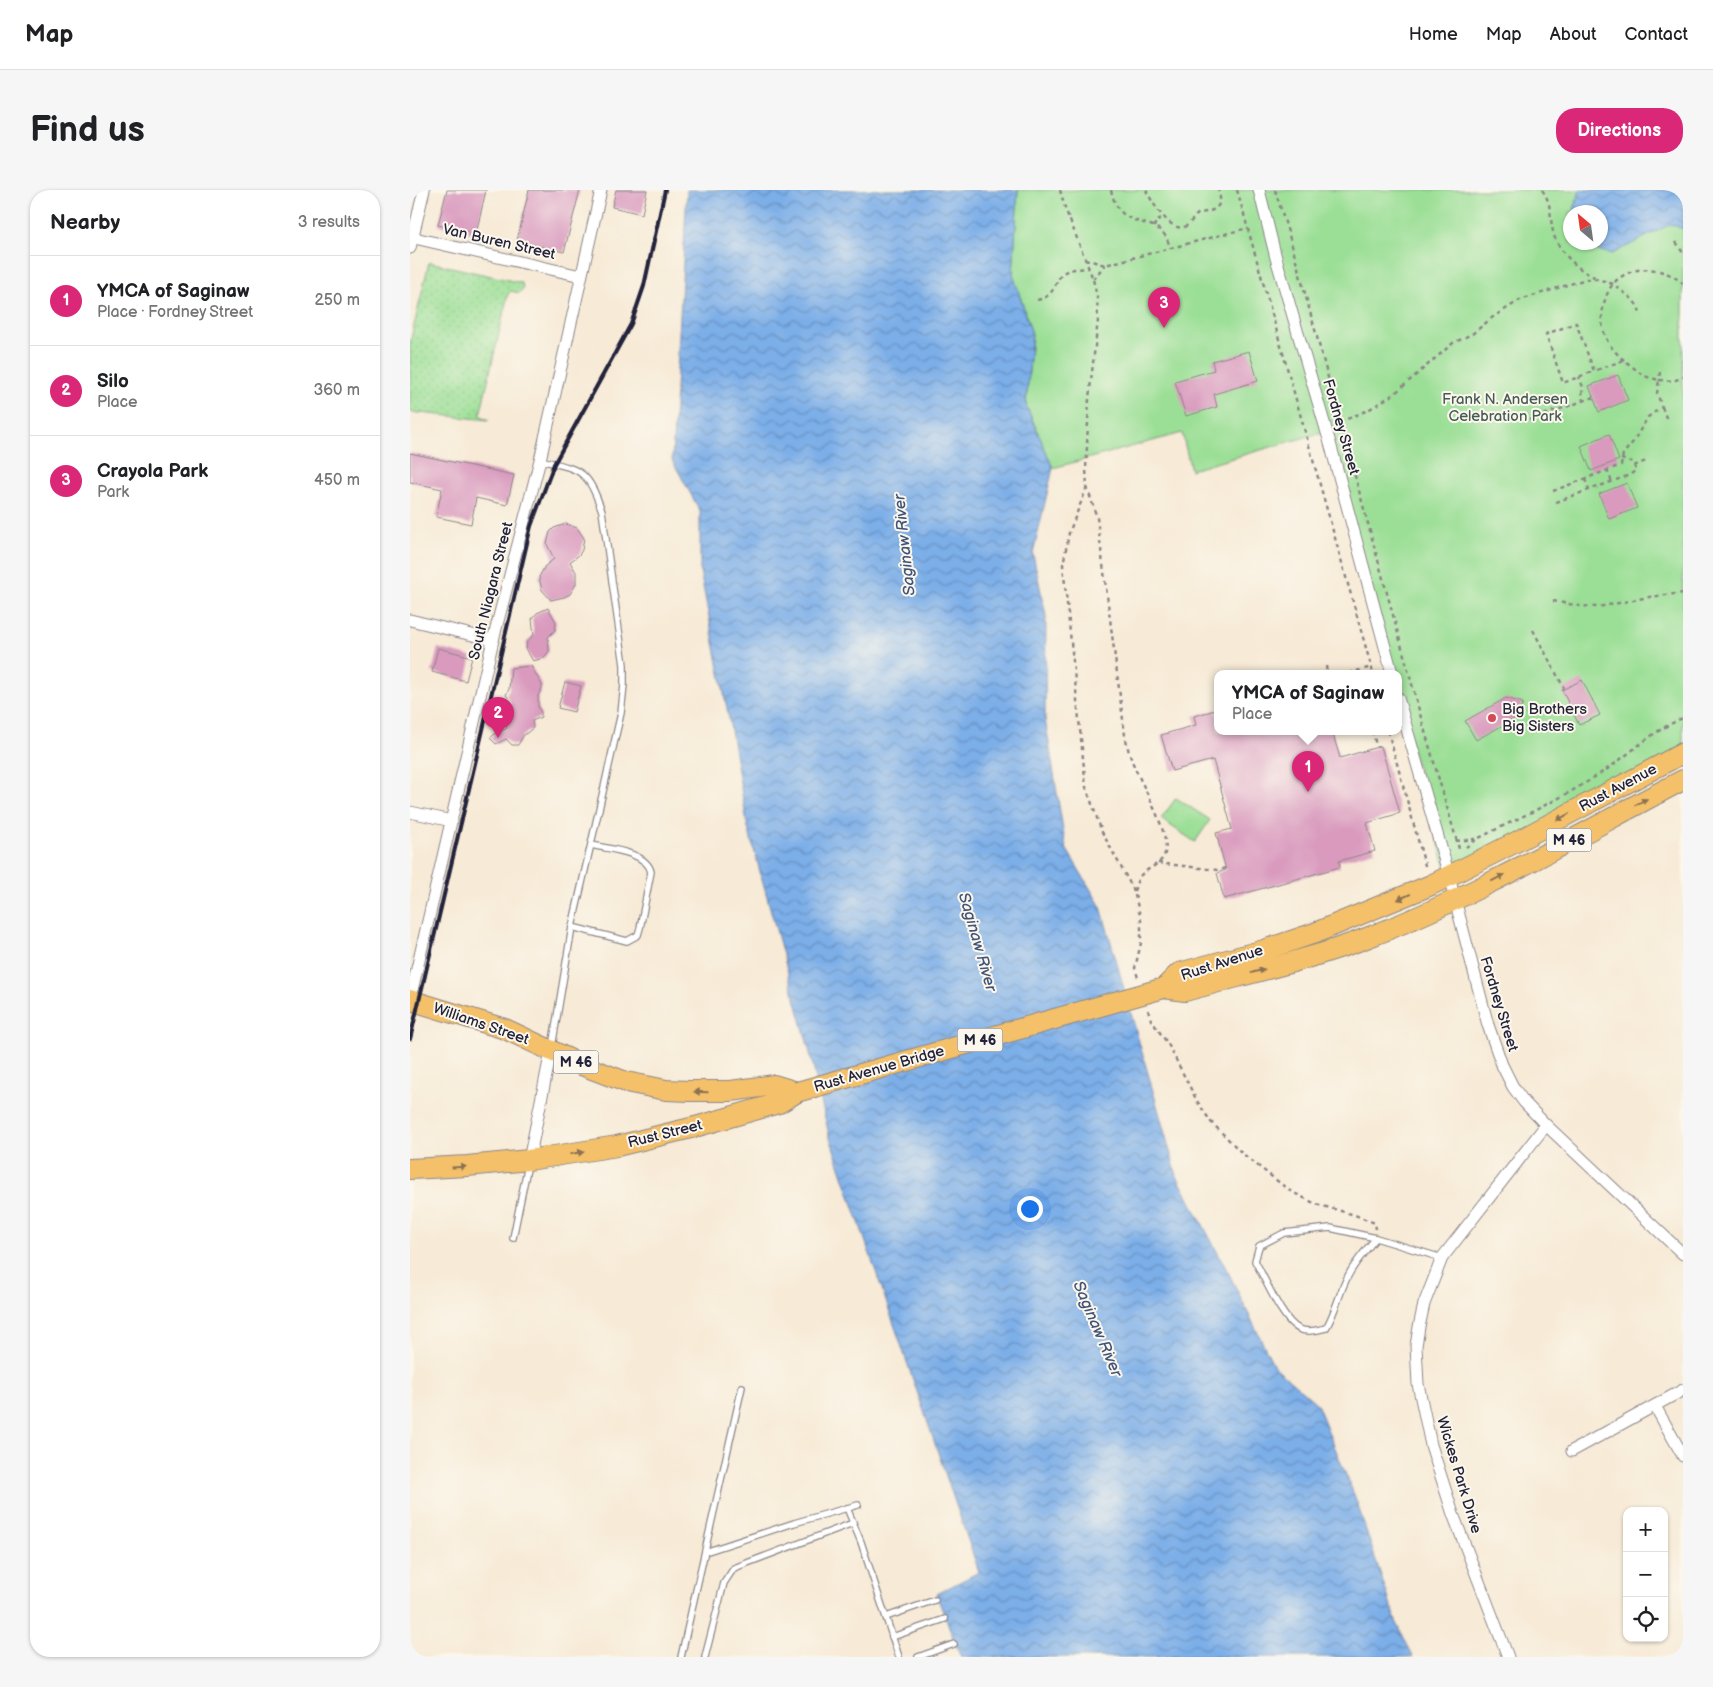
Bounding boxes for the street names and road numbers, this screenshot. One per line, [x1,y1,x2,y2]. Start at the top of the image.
street label: Van Buren Street [441,220,558,264]
street label: Fordney Street [1318,377,1364,477]
street label: South Niagara Street [465,520,517,662]
street label: Rust Avenue [1576,760,1660,816]
road number: M 46 [1546,828,1592,852]
street label: Rust Avenue [1178,941,1266,985]
street label: Fordney Street [1475,954,1523,1054]
street label: Williams Street [431,999,532,1049]
road number: M 46 [958,1028,1002,1052]
street label: Rust Avenue Bridge [812,1041,947,1097]
road number: M 46 [554,1050,598,1074]
street label: Rust Street [626,1115,705,1152]
street label: Wickes Park Drive [1432,1414,1486,1536]

